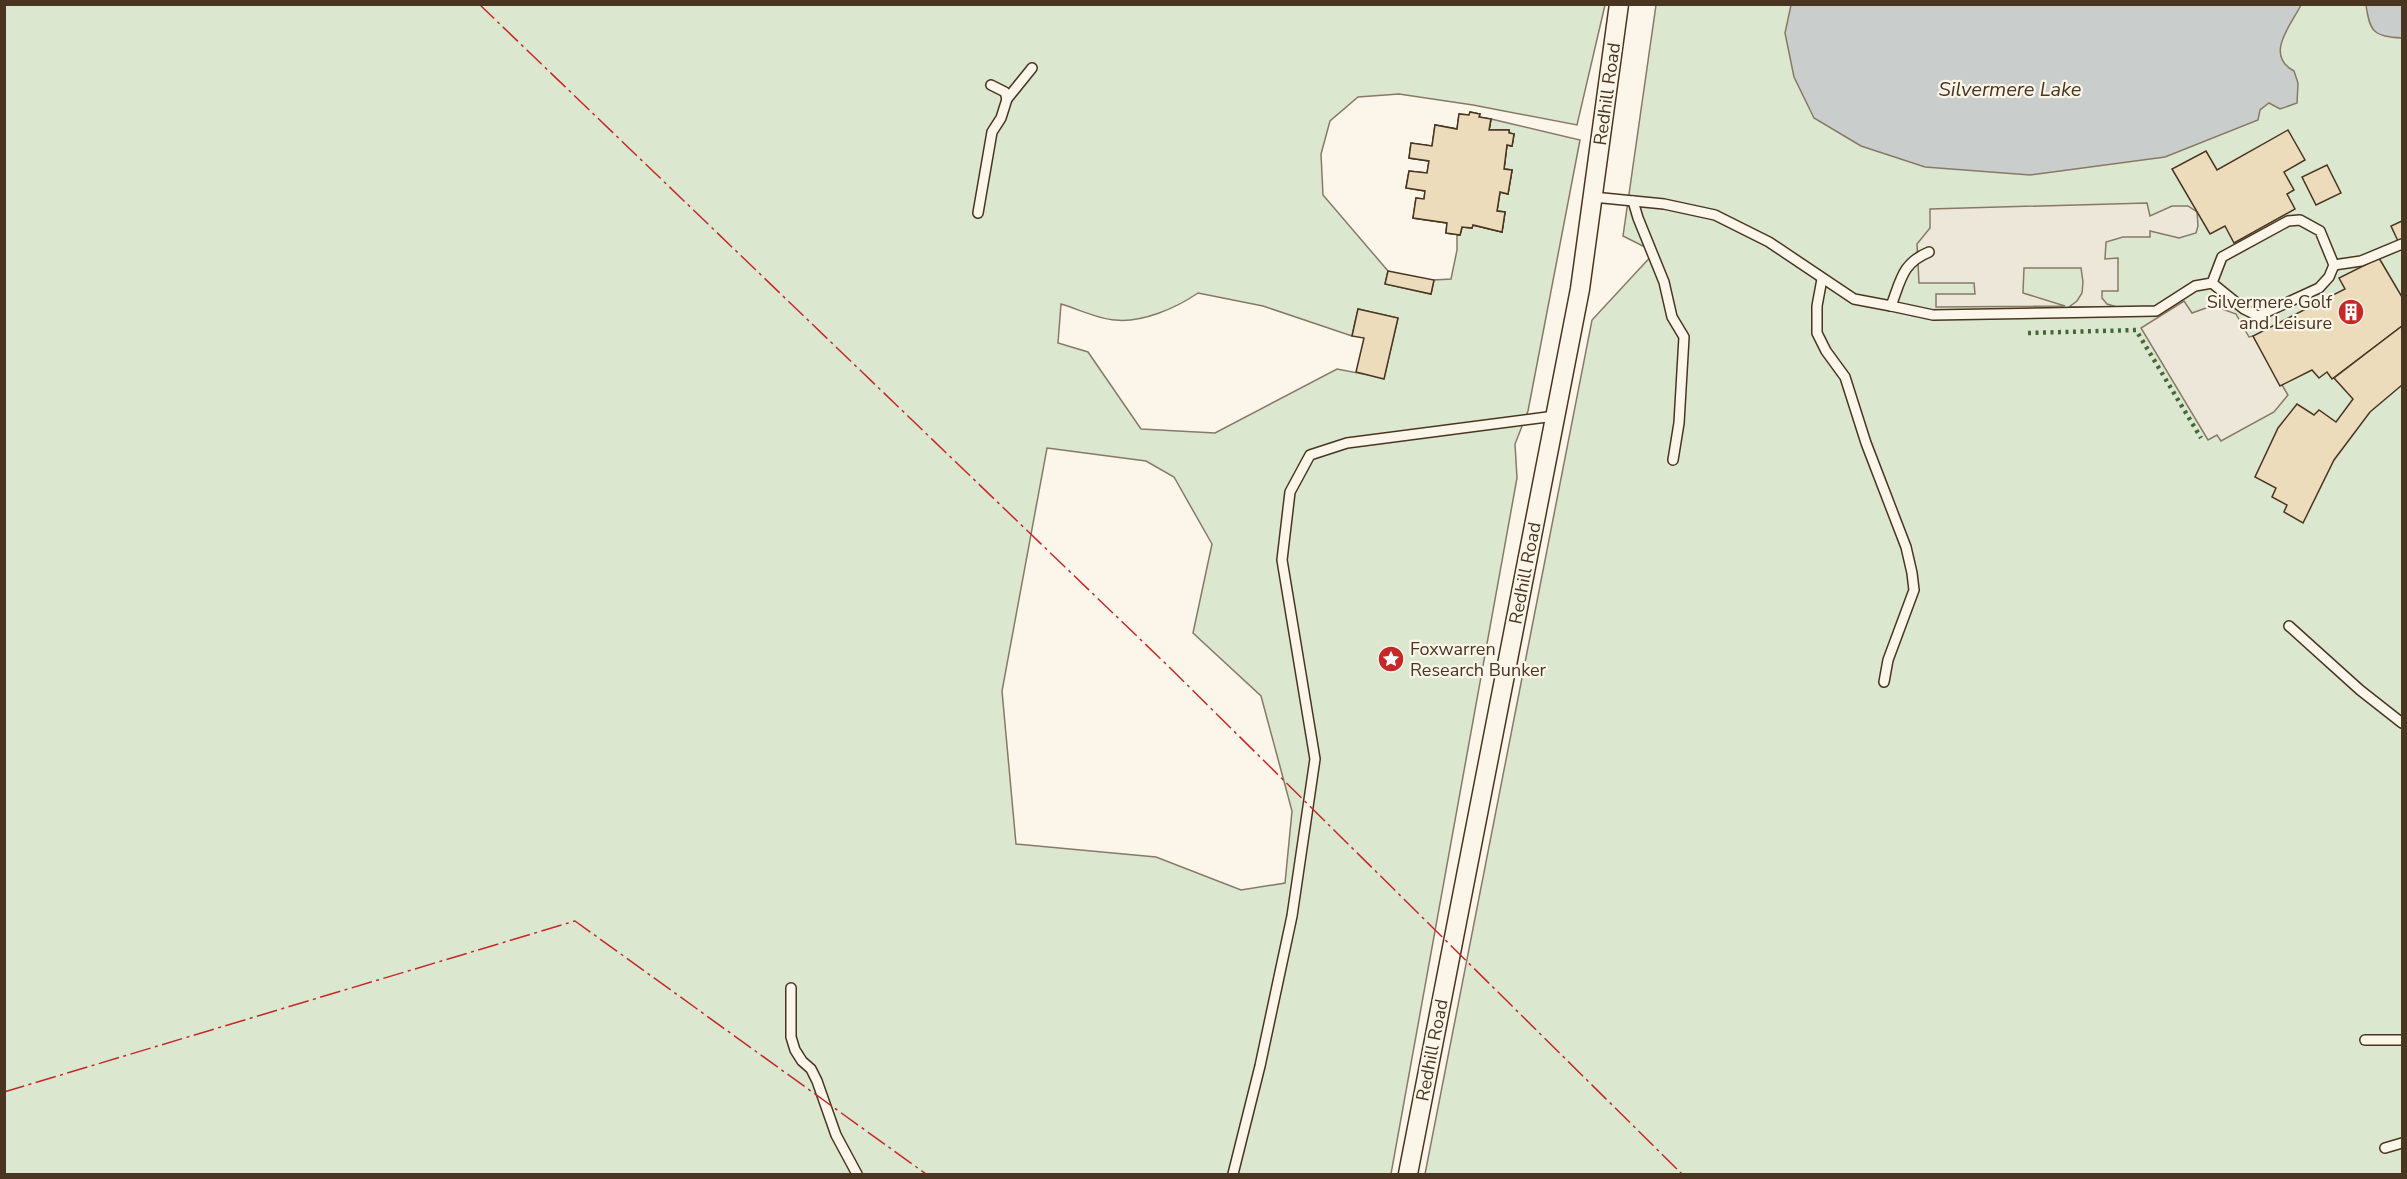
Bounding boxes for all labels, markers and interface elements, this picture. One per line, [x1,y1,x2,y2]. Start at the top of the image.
street label: Redhill Road [1588,41,1626,147]
water label: Silvermere Lake [1938,76,2082,103]
place label: Silvermere Golf and Leisure [2207,290,2333,335]
building icon: Silvermere Golf and Leisure [2336,297,2366,327]
street label: Redhill Road [1503,520,1547,626]
place label: Foxwarren Research Bunker [1410,637,1547,682]
place icon: Foxwarren Research Bunker [1376,644,1406,674]
street label: Redhill Road [1410,997,1454,1103]

